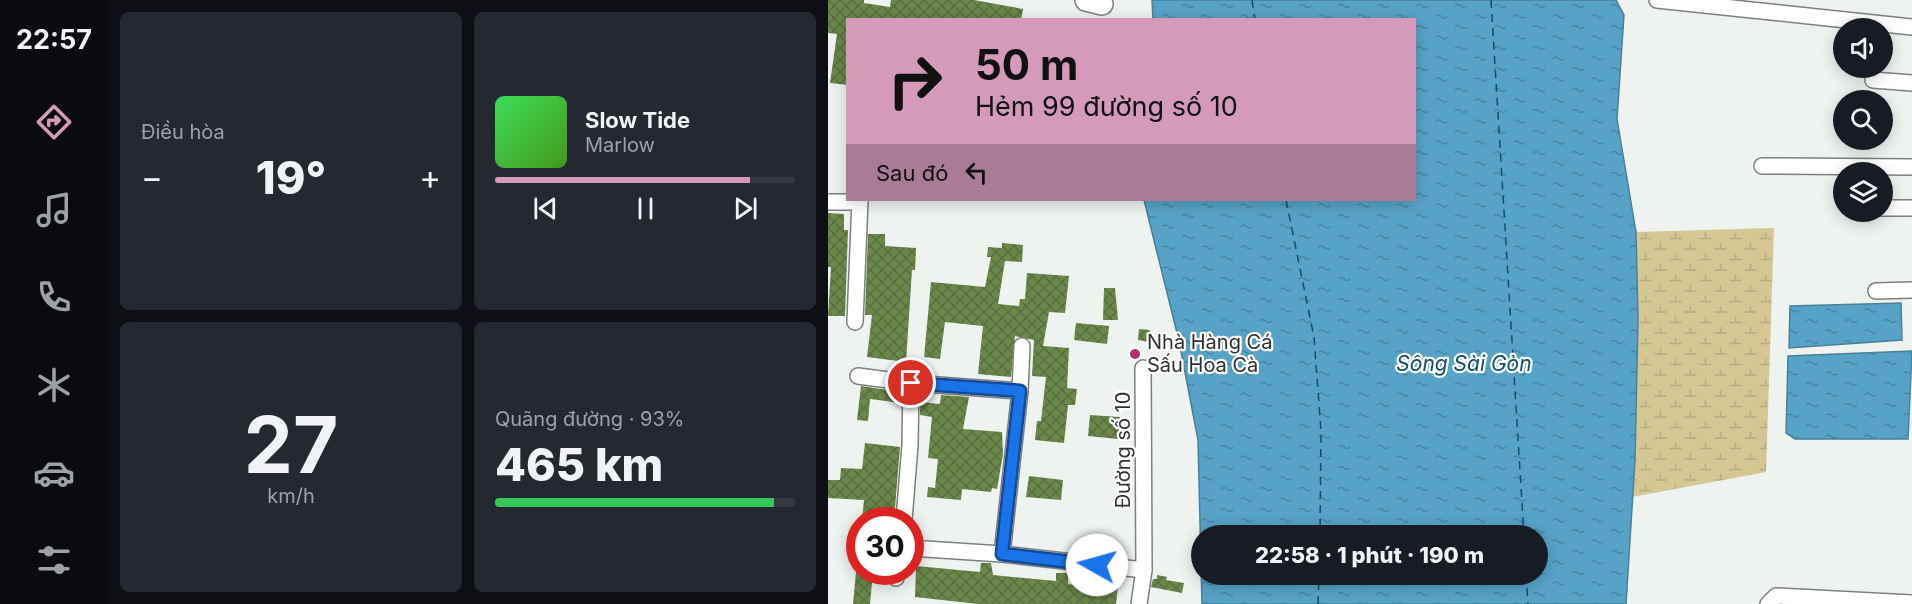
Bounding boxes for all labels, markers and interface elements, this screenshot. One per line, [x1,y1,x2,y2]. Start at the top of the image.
map controls [1833,18,1893,222]
button: sound [1833,18,1893,78]
text: 22:57 [16,23,92,56]
text: 50 m [975,39,1078,90]
icon: right [876,42,954,120]
text: Hẻm 99 đường số 10 [975,90,1238,123]
button: search [1833,90,1893,150]
icon: directions [33,101,75,143]
text: Slow Tide [585,107,690,133]
text: Điều hòa [141,120,225,144]
text: Marlow [585,133,655,157]
text: 19° [256,150,326,205]
icon: left [960,156,993,189]
text: − [141,157,163,197]
text: + [419,157,441,197]
text: Sau đó [876,160,948,186]
button: layers [1833,162,1893,222]
icon: music [33,189,75,231]
icon: previous [529,192,562,225]
icon: pause [629,192,662,225]
icon: next [729,192,762,225]
icon: phone [33,276,75,318]
place label: Nhà Hàng Cá Sấu Hoa Cà [1147,330,1272,377]
marker: Nhà Hàng Cá Sấu Hoa Cà [1128,347,1142,361]
water label: Sông Sài Gòn [1396,351,1532,376]
pin [885,357,936,408]
icon: climate [33,364,75,406]
icon: arrive [894,366,927,399]
street label: Đường số 10 [1111,392,1135,508]
text: 27 [244,397,338,492]
text: Quãng đường · 93% [495,407,684,431]
text: 465 km [495,437,663,492]
icon: car [33,452,75,494]
text: km/h [267,484,315,508]
speed limit sign: 30 [846,507,924,585]
position arrow [1065,533,1129,597]
icon: filters [33,539,75,581]
text: 22:58 · 1 phút · 190 m [1255,542,1484,568]

